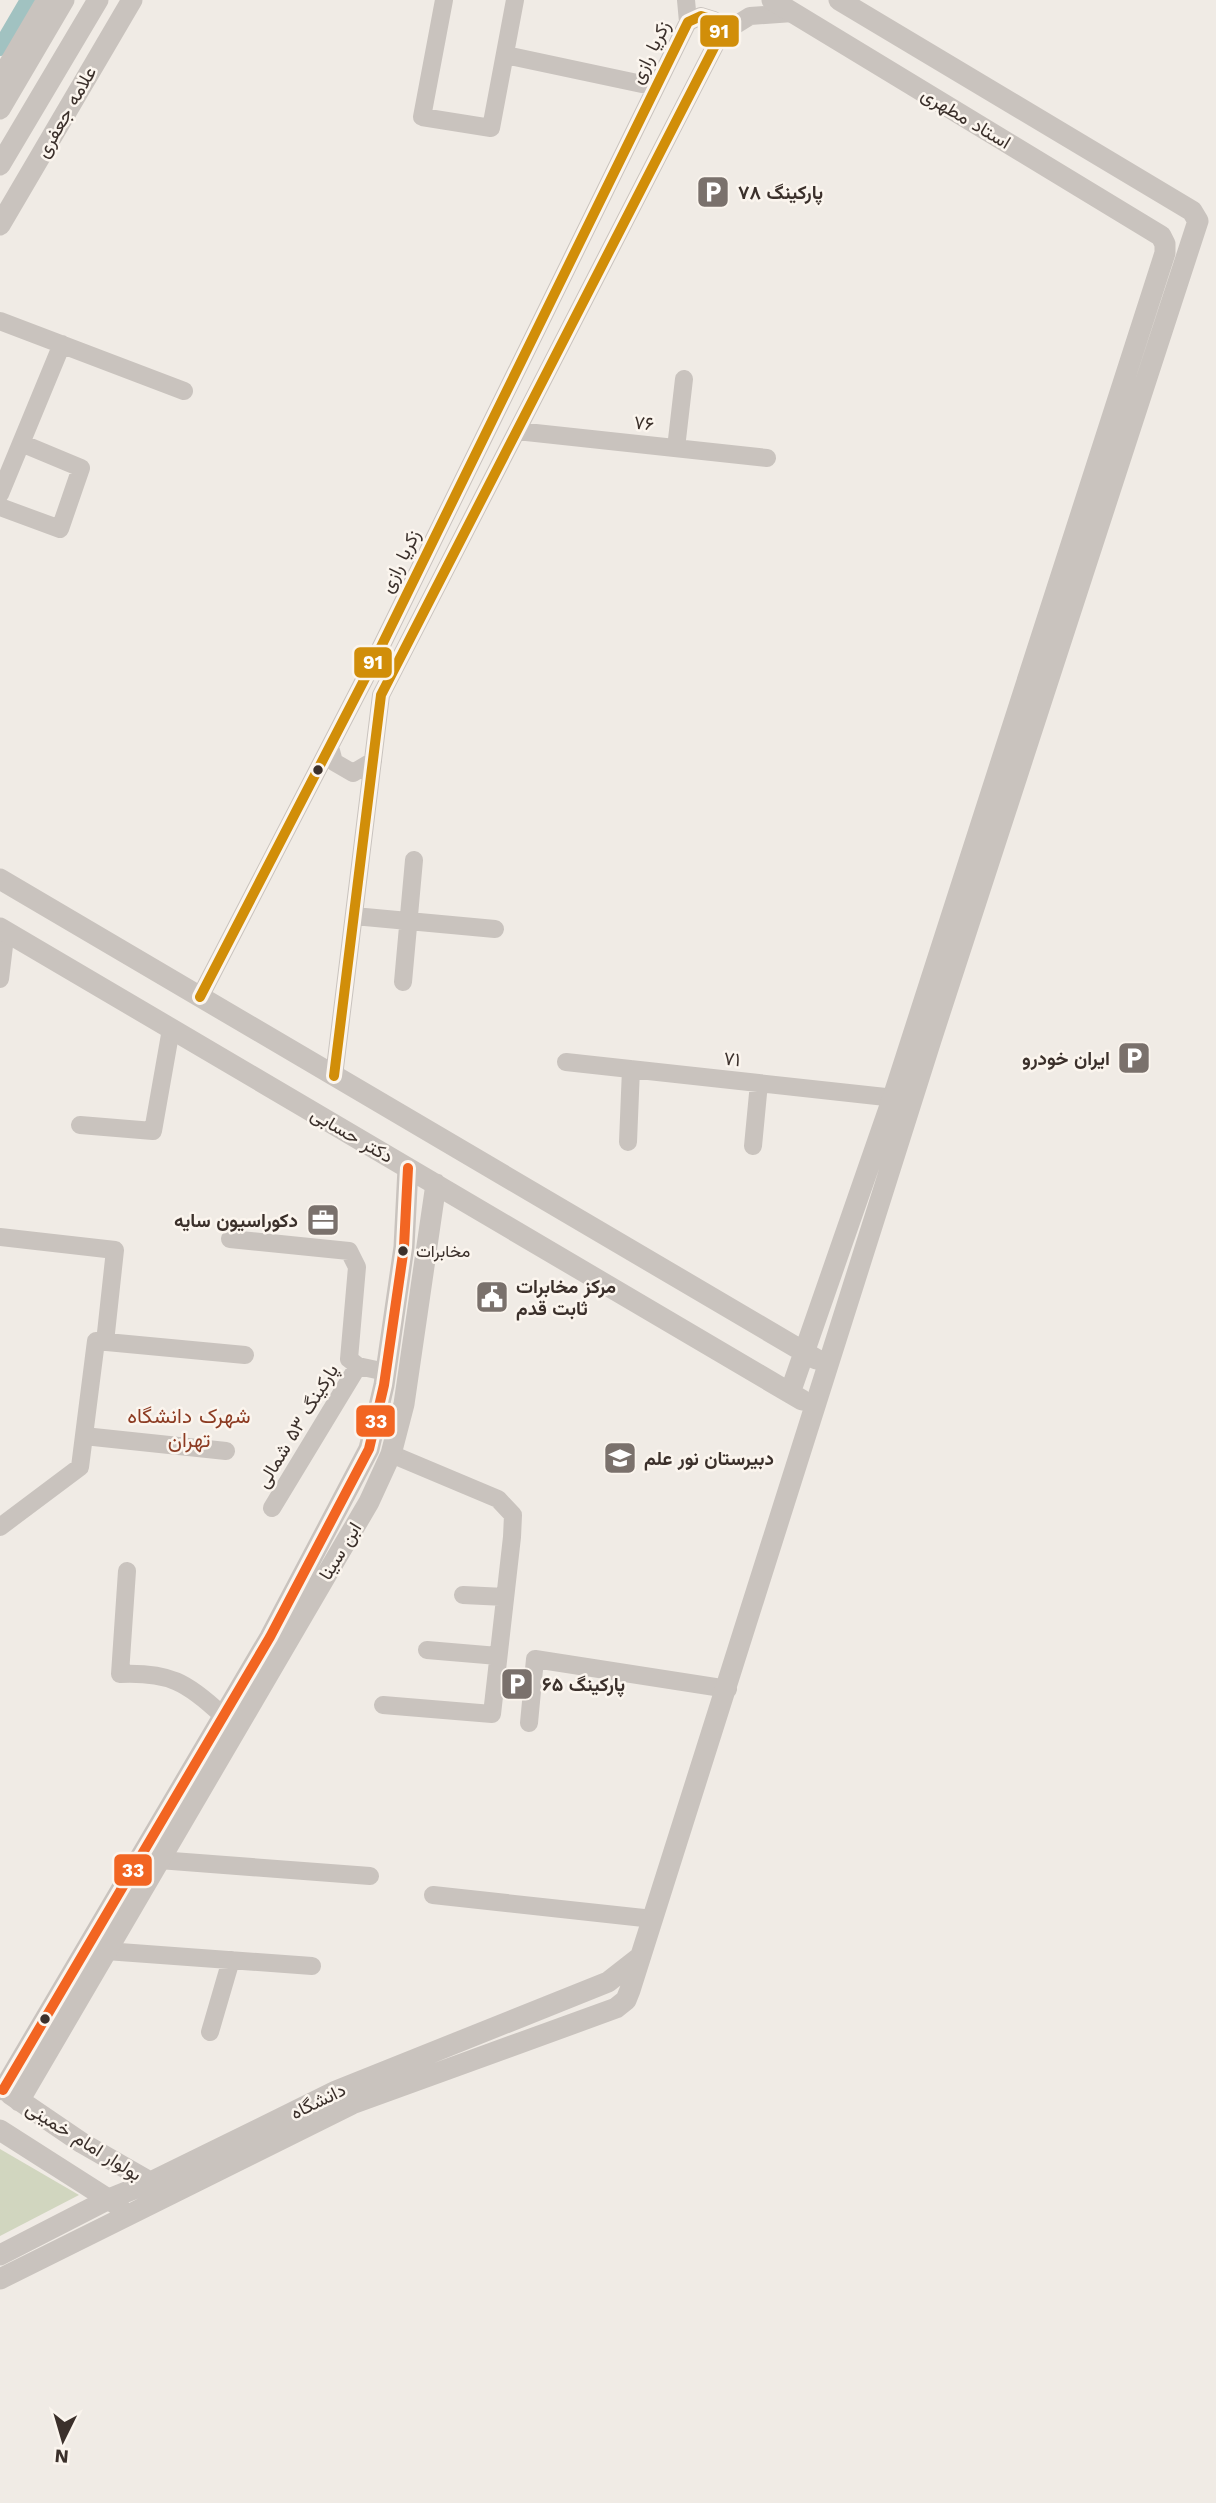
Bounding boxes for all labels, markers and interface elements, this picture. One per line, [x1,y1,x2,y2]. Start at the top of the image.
line badge: 91 [699,14,740,48]
street label: زکریا رازی [625,17,675,87]
text: 91 [709,20,729,43]
street label: علامه جعفری [31,62,101,162]
street label: استاد مطهری [917,82,1015,154]
parking icon: پارکینگ ۷۸ [694,173,732,211]
place label: پارکینگ ۷۸ [738,181,823,206]
street label: ۷۶ [633,410,655,436]
street label: زکریا رازی [375,526,425,596]
line badge: 91 [353,646,393,679]
text: 91 [363,651,383,674]
unlabelled marker [311,763,325,777]
parking icon: ایران خودرو [1115,1039,1153,1077]
street label: ۷۱ [723,1047,741,1071]
place label: ایران خودرو [1022,1047,1110,1071]
street label: دکتر حسابی [307,1102,397,1168]
office icon: دکوراسیون سایه [304,1201,342,1239]
place label: دکوراسیون سایه [174,1209,298,1233]
place label: مخابرات [416,1241,470,1262]
marker: مخابرات [396,1244,410,1258]
place label: مرکز مخابرات ثابت قدم [516,1275,616,1321]
public building icon: مرکز مخابرات ثابت قدم [473,1278,511,1316]
street label: پارکینگ ۵۳ شمالی [251,1360,345,1493]
district label: شهرک دانشگاه تهران [127,1403,251,1453]
line badge: 33 [355,1404,396,1438]
text: 33 [365,1410,387,1433]
school or university icon: دبیرستان نور علم [601,1439,639,1477]
place label: دبیرستان نور علم [644,1447,774,1471]
street label: ابن سینا [314,1518,366,1584]
parking icon: پارکینگ ۶۵ [498,1665,536,1703]
place label: پارکینگ ۶۵ [542,1673,625,1698]
line badge: 33 [113,1853,153,1887]
text: 33 [122,1859,144,1882]
unlabelled marker [38,2012,52,2026]
street label: دانشگاه [287,2078,349,2124]
street label: بولوار امام خمینی [21,2096,146,2187]
north arrow [28,2405,98,2475]
text: N [54,2444,70,2469]

